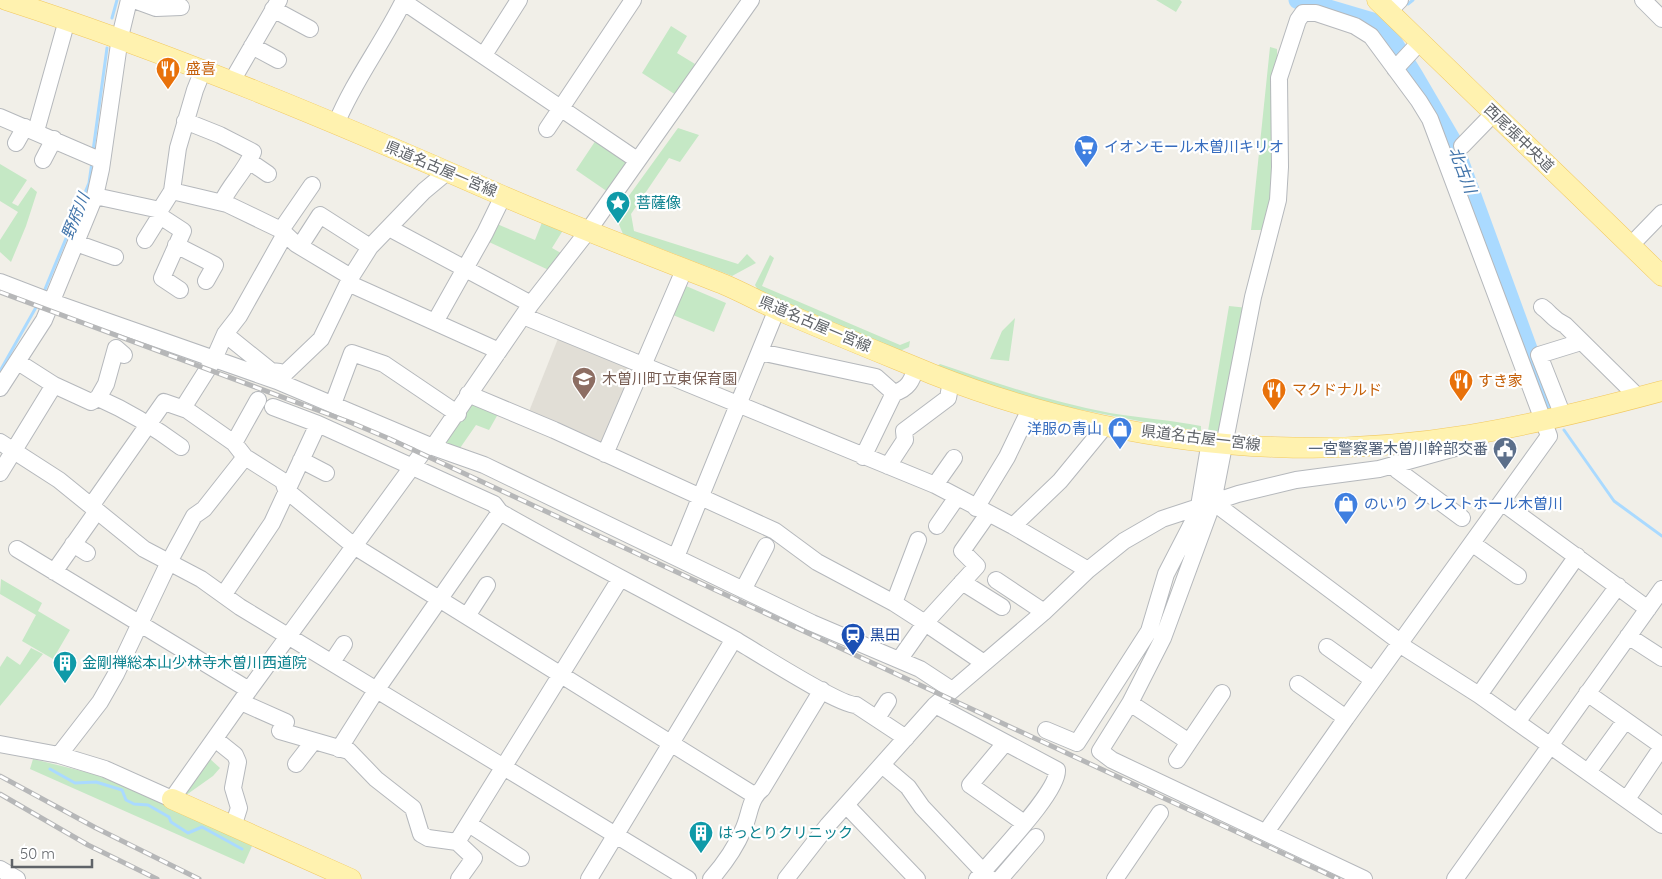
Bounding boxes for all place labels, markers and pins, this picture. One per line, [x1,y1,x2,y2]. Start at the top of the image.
restaurant icon: 盛喜 [155,56,181,90]
place label: 盛喜 [186,59,216,78]
supermarket icon: イオンモール木曽川キリオ [1073,134,1099,168]
place label: イオンモール木曽川キリオ [1104,137,1284,156]
place icon: 菩薩像 [605,190,631,224]
place label: 菩薩像 [636,193,681,212]
school or university icon: 木曽川町立東保育園 [571,366,597,400]
restaurant icon: すき家 [1448,368,1474,402]
place label: 木曽川町立東保育園 [602,369,737,388]
place label: すき家 [1478,371,1523,390]
restaurant icon: マクドナルド [1261,377,1287,411]
place label: マクドナルド [1292,380,1382,399]
shop icon: 洋服の青山 [1107,416,1133,450]
place label: 洋服の青山 [1027,419,1102,438]
public building icon: 一宮警察署木曽川幹部交番 [1492,436,1518,470]
place label: 一宮警察署木曽川幹部交番 [1308,439,1488,458]
shop icon: のいり クレストホール木曽川 [1333,491,1359,525]
place label: のいり クレストホール木曽川 [1364,494,1563,513]
station icon: 黒田 [840,622,866,656]
place label: 黒田 [870,625,900,644]
building icon: 金剛禅総本山少林寺木曽川西道院 [52,650,78,684]
place label: 金剛禅総本山少林寺木曽川西道院 [82,653,307,672]
building icon: はっとりクリニック [688,820,714,854]
place label: はっとりクリニック [718,823,853,842]

